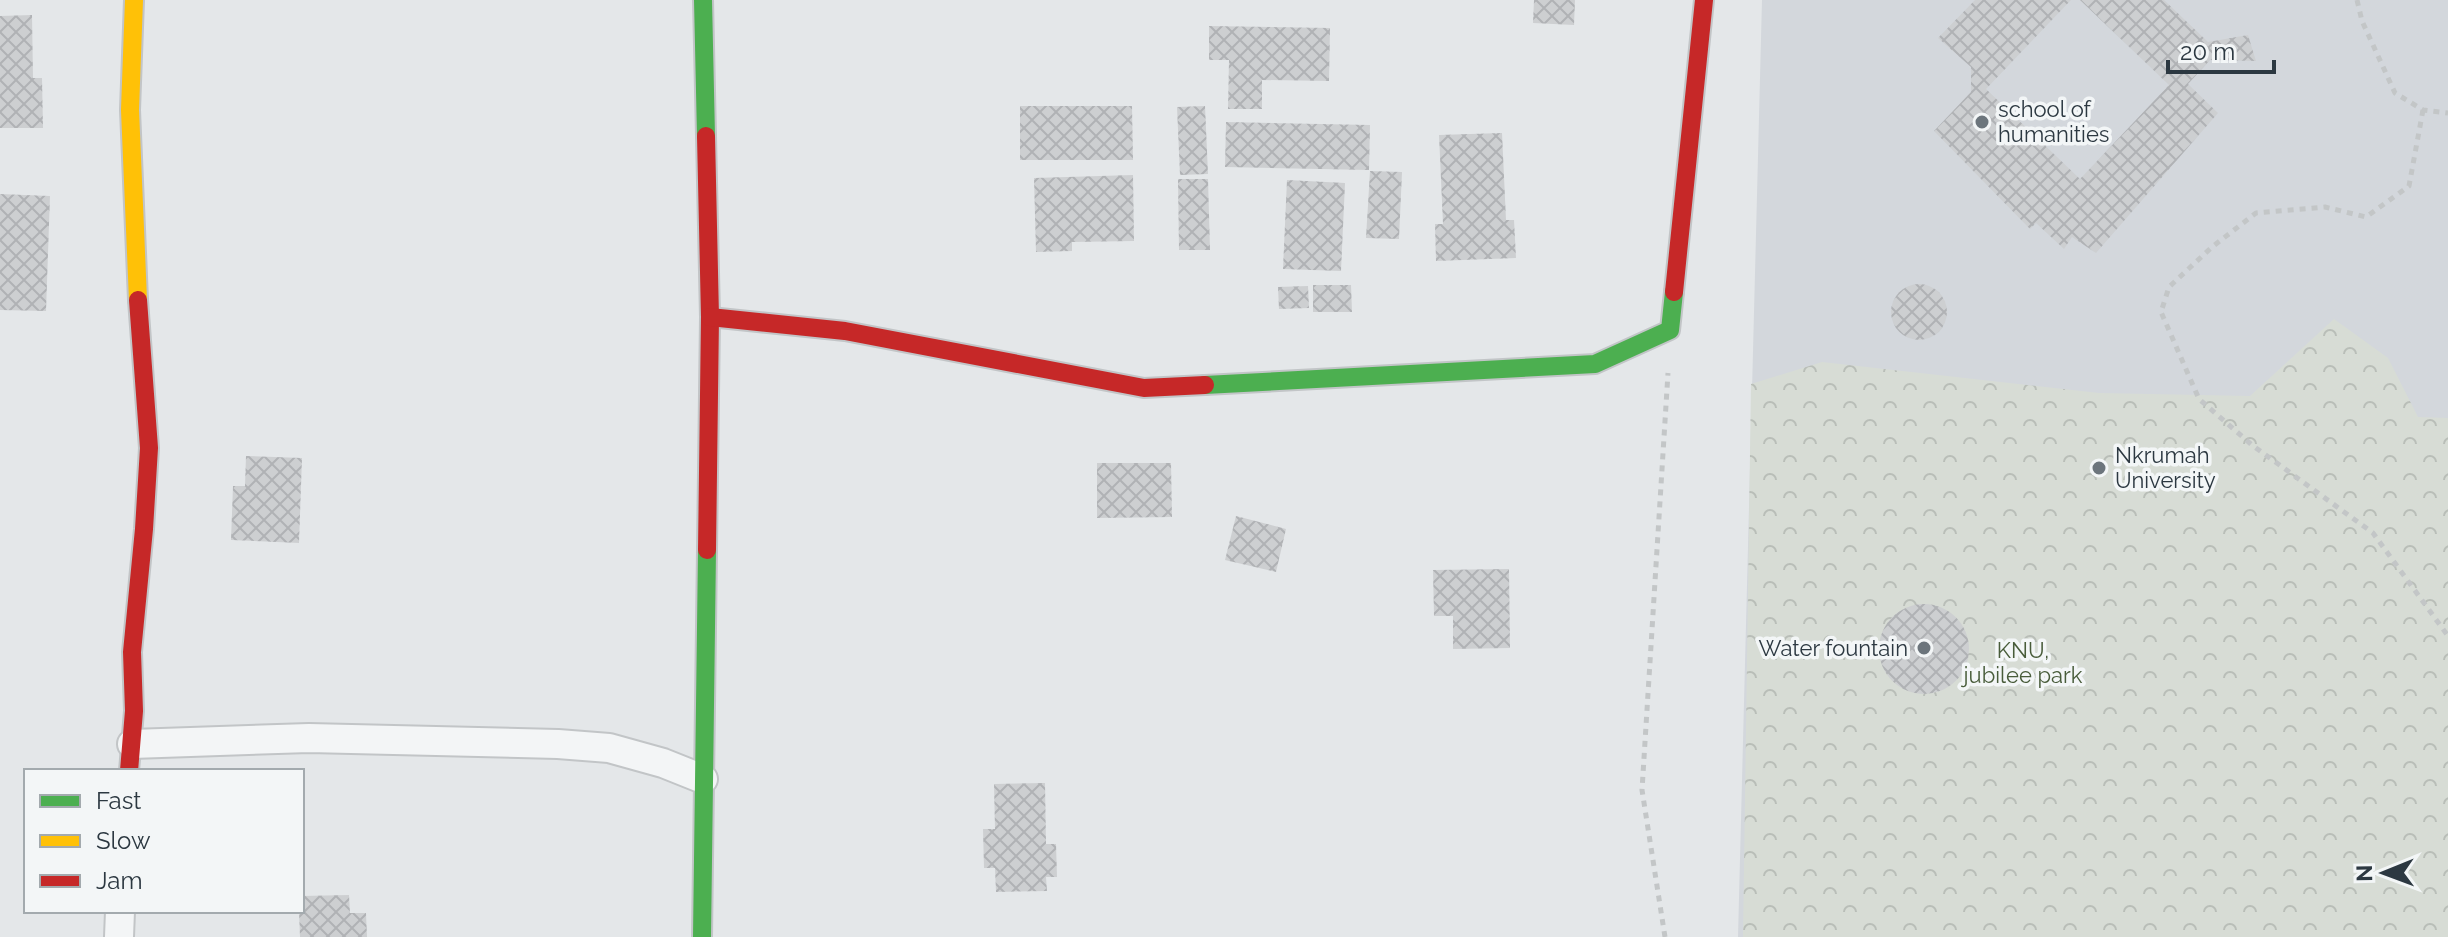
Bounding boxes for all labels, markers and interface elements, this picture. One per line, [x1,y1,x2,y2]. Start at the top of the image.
scale bar [2168,24,2274,74]
text: 20 m [2180,37,2235,66]
place label: school of humanities [1998,96,2109,147]
marker: school of humanities [1973,113,1991,131]
place label: Nkrumah University [2115,442,2216,493]
marker: Nkrumah University [2090,459,2108,477]
place label: Water fountain [1759,635,1908,661]
park label: KNU, jubilee park [1961,637,2083,688]
marker: Water fountain [1915,639,1933,657]
legend [24,769,304,913]
text: Fast [96,786,141,815]
text: Slow [96,826,151,855]
north arrow [2344,833,2424,913]
text: N [2351,865,2377,882]
text: Jam [96,866,142,895]

